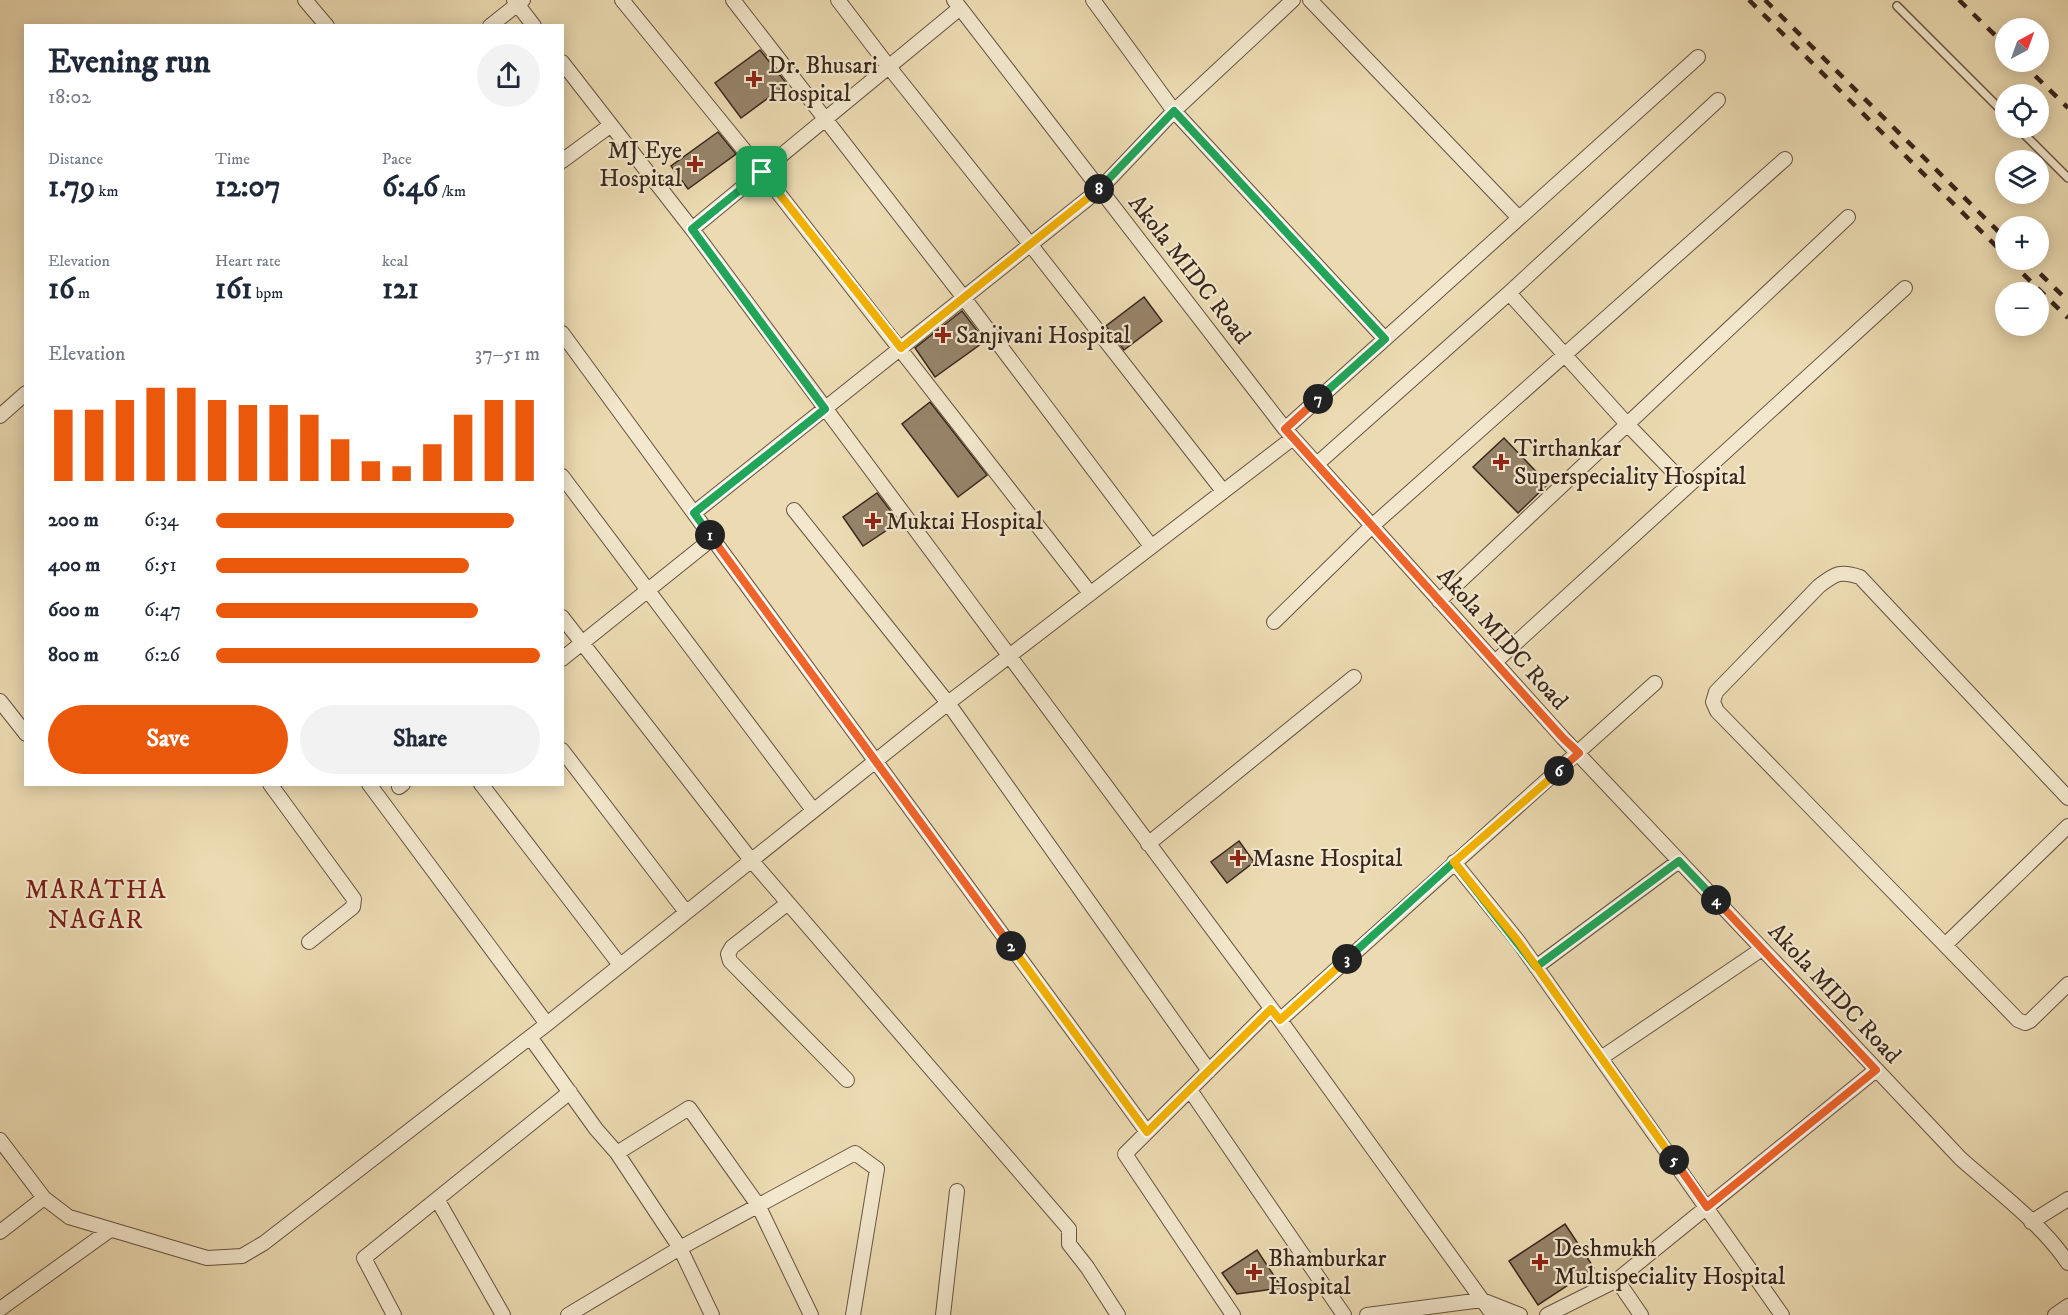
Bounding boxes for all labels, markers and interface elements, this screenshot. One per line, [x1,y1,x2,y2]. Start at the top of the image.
north arrow [1995,18,2049,72]
map controls [1995,18,2049,336]
text: Evening run [48,42,210,83]
button: share [477,44,540,107]
place label: Dr. Bhusari Hospital [768,51,878,109]
marker: Dr. Bhusari Hospital [745,70,763,88]
button: locate [1995,84,2049,138]
text: 18:02 [48,85,91,110]
place label: MJ Eye Hospital [599,136,683,194]
pin [736,146,787,197]
text: Distance [48,149,103,169]
text: Time [215,149,250,169]
text: Pace [382,149,412,169]
button: layers [1995,150,2049,204]
marker: MJ Eye Hospital [686,155,704,173]
icon: arrive [745,155,778,188]
text: 1.79 [48,169,95,206]
text: 12:07 [215,169,281,206]
text: 6:46 [382,169,438,206]
pin: 8 [1084,174,1114,204]
text: 8 [1095,179,1103,199]
text: km [95,181,119,201]
text: /km [438,181,466,201]
street label: Akola MIDC Road [1121,189,1257,350]
button: + [1995,216,2049,270]
text: Elevation [48,251,110,271]
text: Heart rate [215,251,281,271]
text: kcal [382,251,408,271]
text: 16 [48,271,75,308]
text: 161 [215,271,252,308]
text: 121 [382,271,419,308]
button: − [1995,282,2049,336]
text: m [75,283,90,303]
text: bpm [252,283,283,303]
place label: Sanjivani Hospital [956,321,1131,351]
marker: Sanjivani Hospital [934,326,952,344]
text: Elevation [48,342,125,367]
text: 37–51 m [475,342,540,367]
pin: 7 [1303,384,1333,414]
text: 7 [1314,389,1322,409]
place label: Tirthankar Superspeciality Hospital [1514,434,1747,492]
marker: Tirthankar Superspeciality Hospital [1492,453,1510,471]
place label: Muktai Hospital [886,507,1044,537]
text: 200 m [48,508,99,533]
text: 6:34 [144,508,179,533]
marker: Muktai Hospital [864,512,882,530]
pin: 1 [695,520,725,550]
text: 1 [707,525,713,545]
text: 400 m [48,553,100,578]
text: 6:51 [144,553,177,578]
street label: Akola MIDC Road [1430,561,1574,716]
text: 600 m [48,598,99,623]
text: 6:47 [144,598,181,623]
text: 800 m [48,643,99,668]
text: 6:26 [144,643,180,668]
button: Save [48,705,288,774]
button: Share [300,705,540,774]
pin: 6 [1544,756,1574,786]
text: 6 [1555,761,1563,781]
place label: Masne Hospital [1252,844,1403,874]
marker: Masne Hospital [1229,849,1247,867]
district label: MARATHA NAGAR [25,874,167,937]
pin: 4 [1701,885,1731,915]
text: 4 [1711,890,1721,910]
street label: Akola MIDC Road [1761,917,1907,1070]
pin: 2 [996,931,1026,961]
text: 2 [1007,936,1015,956]
pin: 3 [1332,944,1362,974]
text: 3 [1344,949,1350,969]
pin: 5 [1659,1145,1689,1175]
text: 5 [1670,1150,1678,1170]
place label: Deshmukh Multispeciality Hospital [1554,1234,1786,1292]
place label: Bhamburkar Hospital [1268,1244,1387,1302]
marker: Deshmukh Multispeciality Hospital [1531,1253,1549,1271]
marker: Bhamburkar Hospital [1245,1263,1263,1281]

